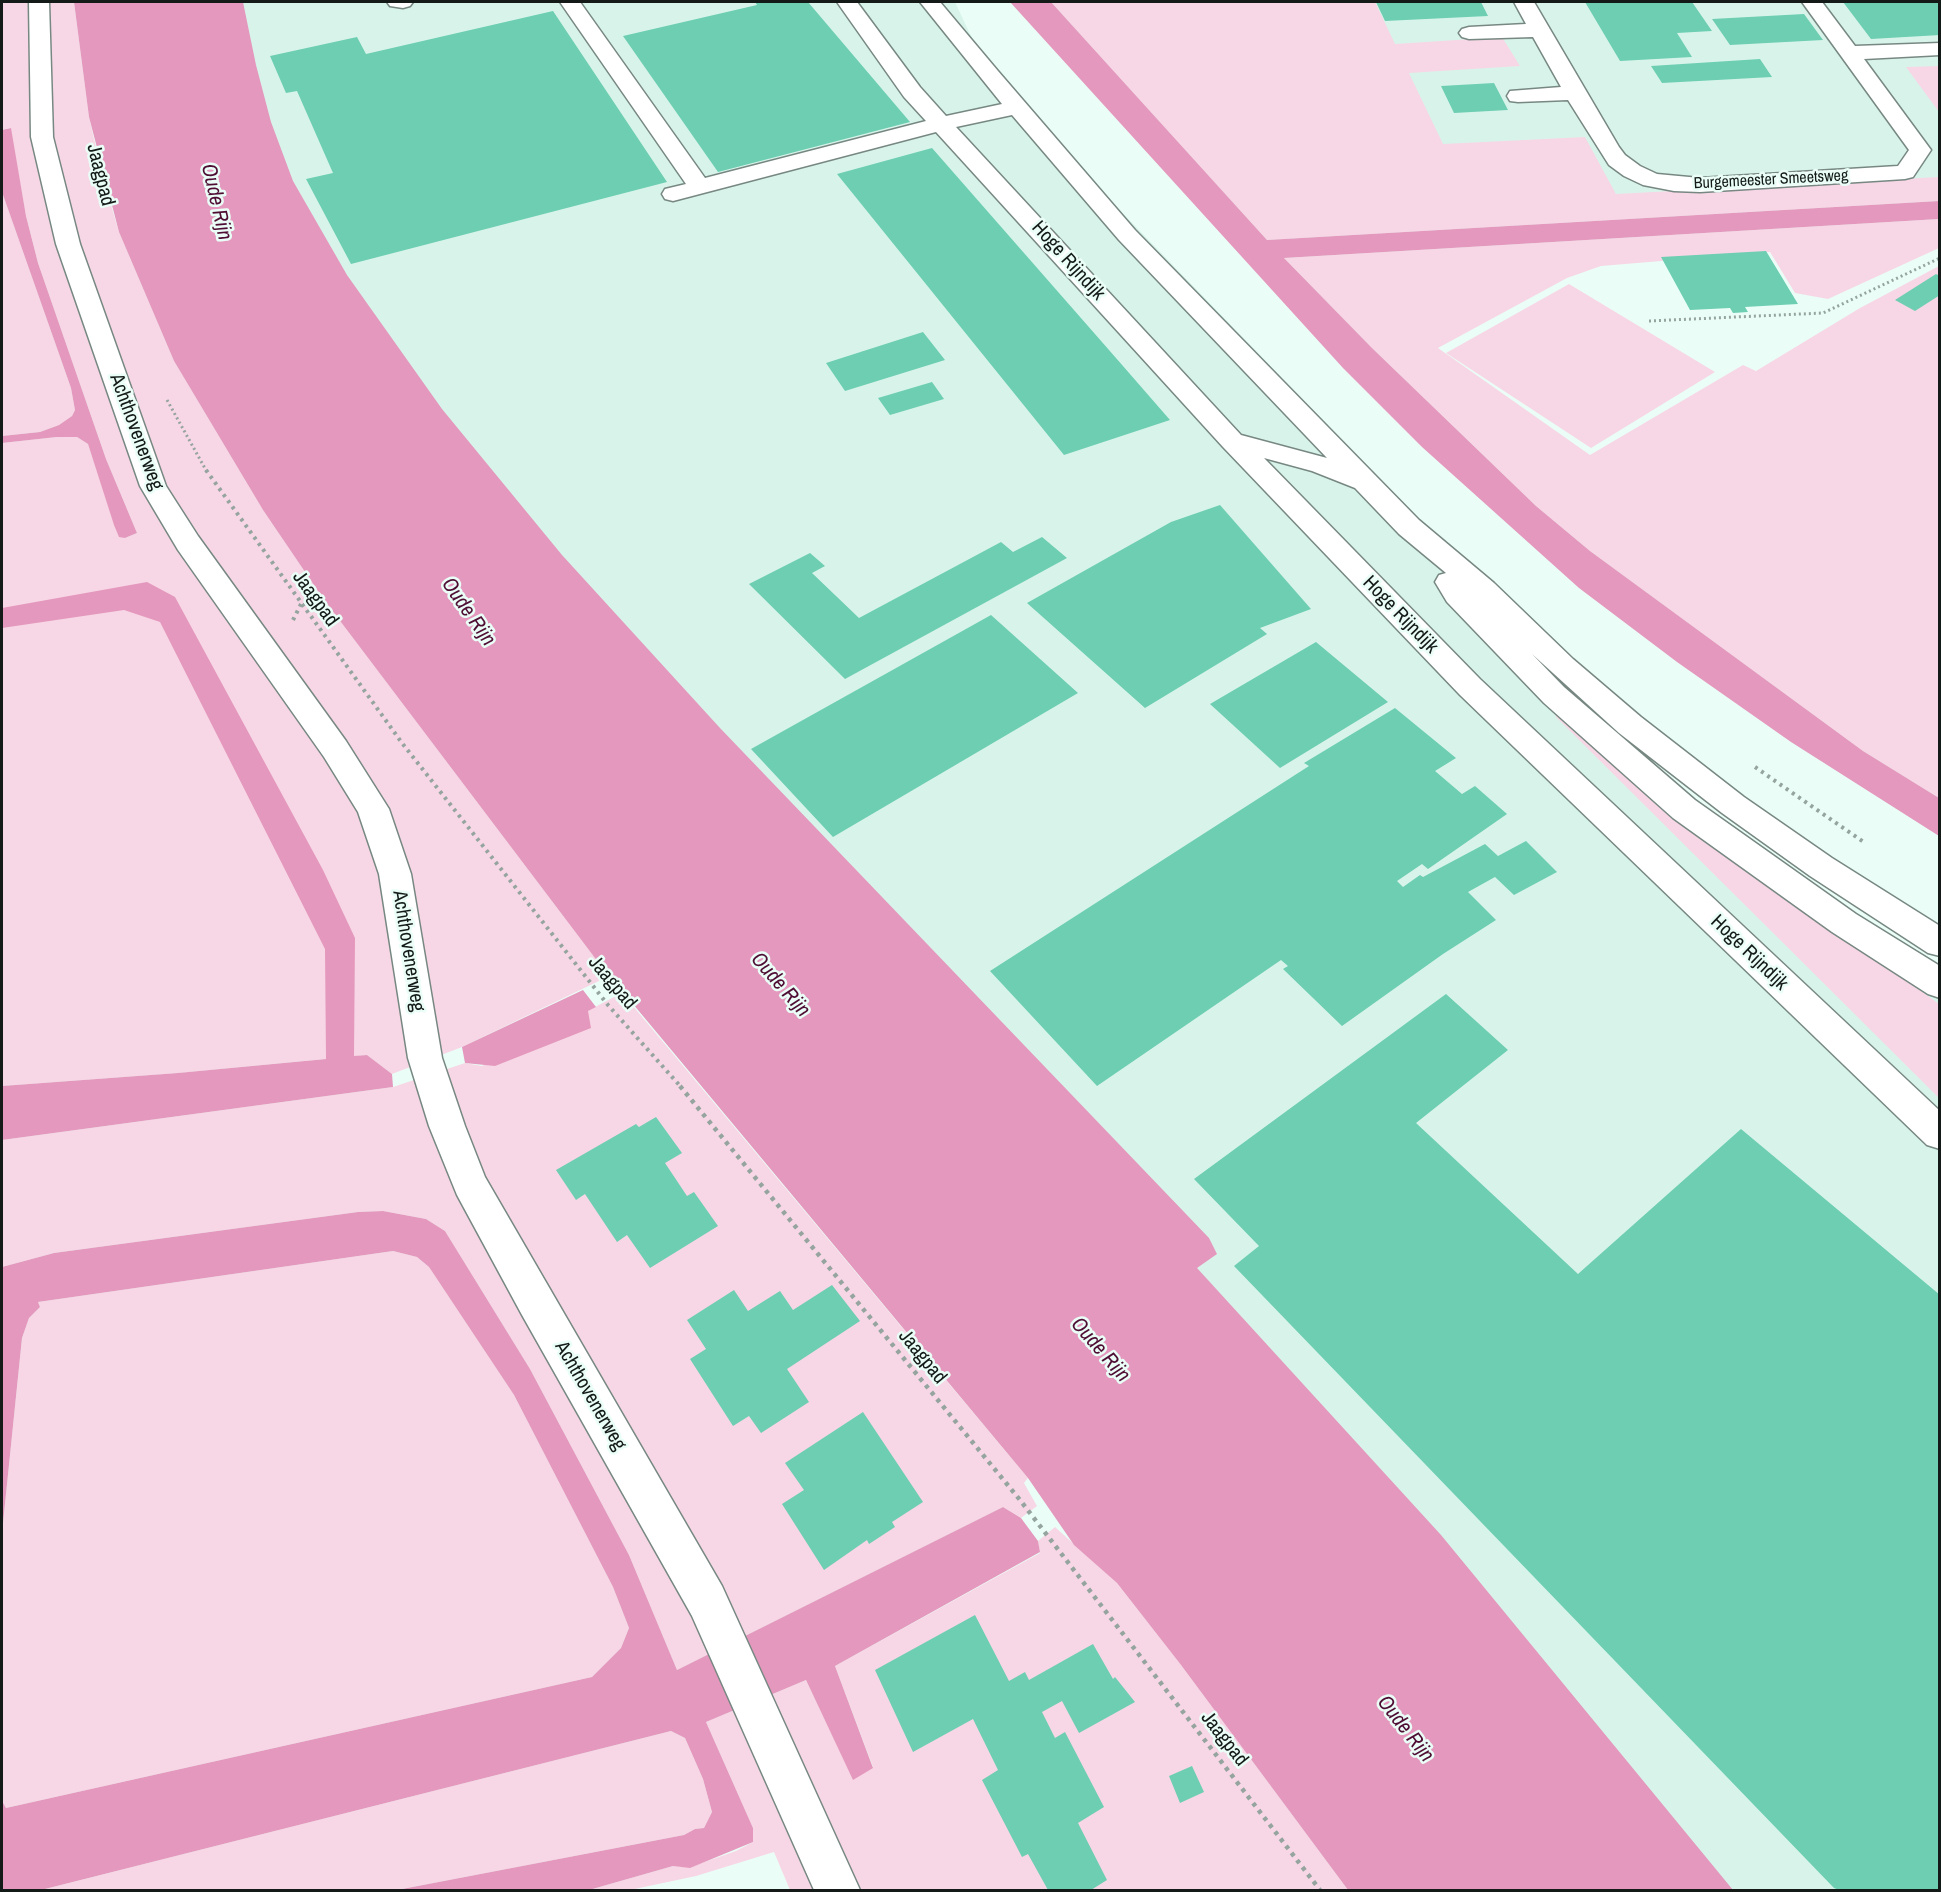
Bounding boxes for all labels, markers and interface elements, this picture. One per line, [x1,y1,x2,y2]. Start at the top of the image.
street label: Jaagpad [81,142,119,208]
water label: Oude Rijn [195,161,237,243]
street label: Burgemeester Smeetsweg [1693,166,1849,194]
street label: Hoge Rijndijk [1026,216,1110,306]
street label: Achthovenerweg [104,370,168,494]
street label: Jaagpad [287,566,343,632]
street label: Hoge Rijndijk [1357,571,1443,659]
water label: Oude Rijn [435,573,501,651]
street label: Achthovenerweg [387,889,429,1013]
street label: Hoge Rijndijk [1705,910,1793,996]
water label: Oude Rijn [745,947,815,1023]
street label: Jaagpad [583,951,641,1015]
water label: Oude Rijn [1065,1312,1135,1388]
street label: Jaagpad [893,1325,951,1389]
street label: Achthovenerweg [549,1337,631,1455]
water label: Oude Rijn [1371,1691,1439,1767]
street label: Jaagpad [1195,1707,1253,1771]

